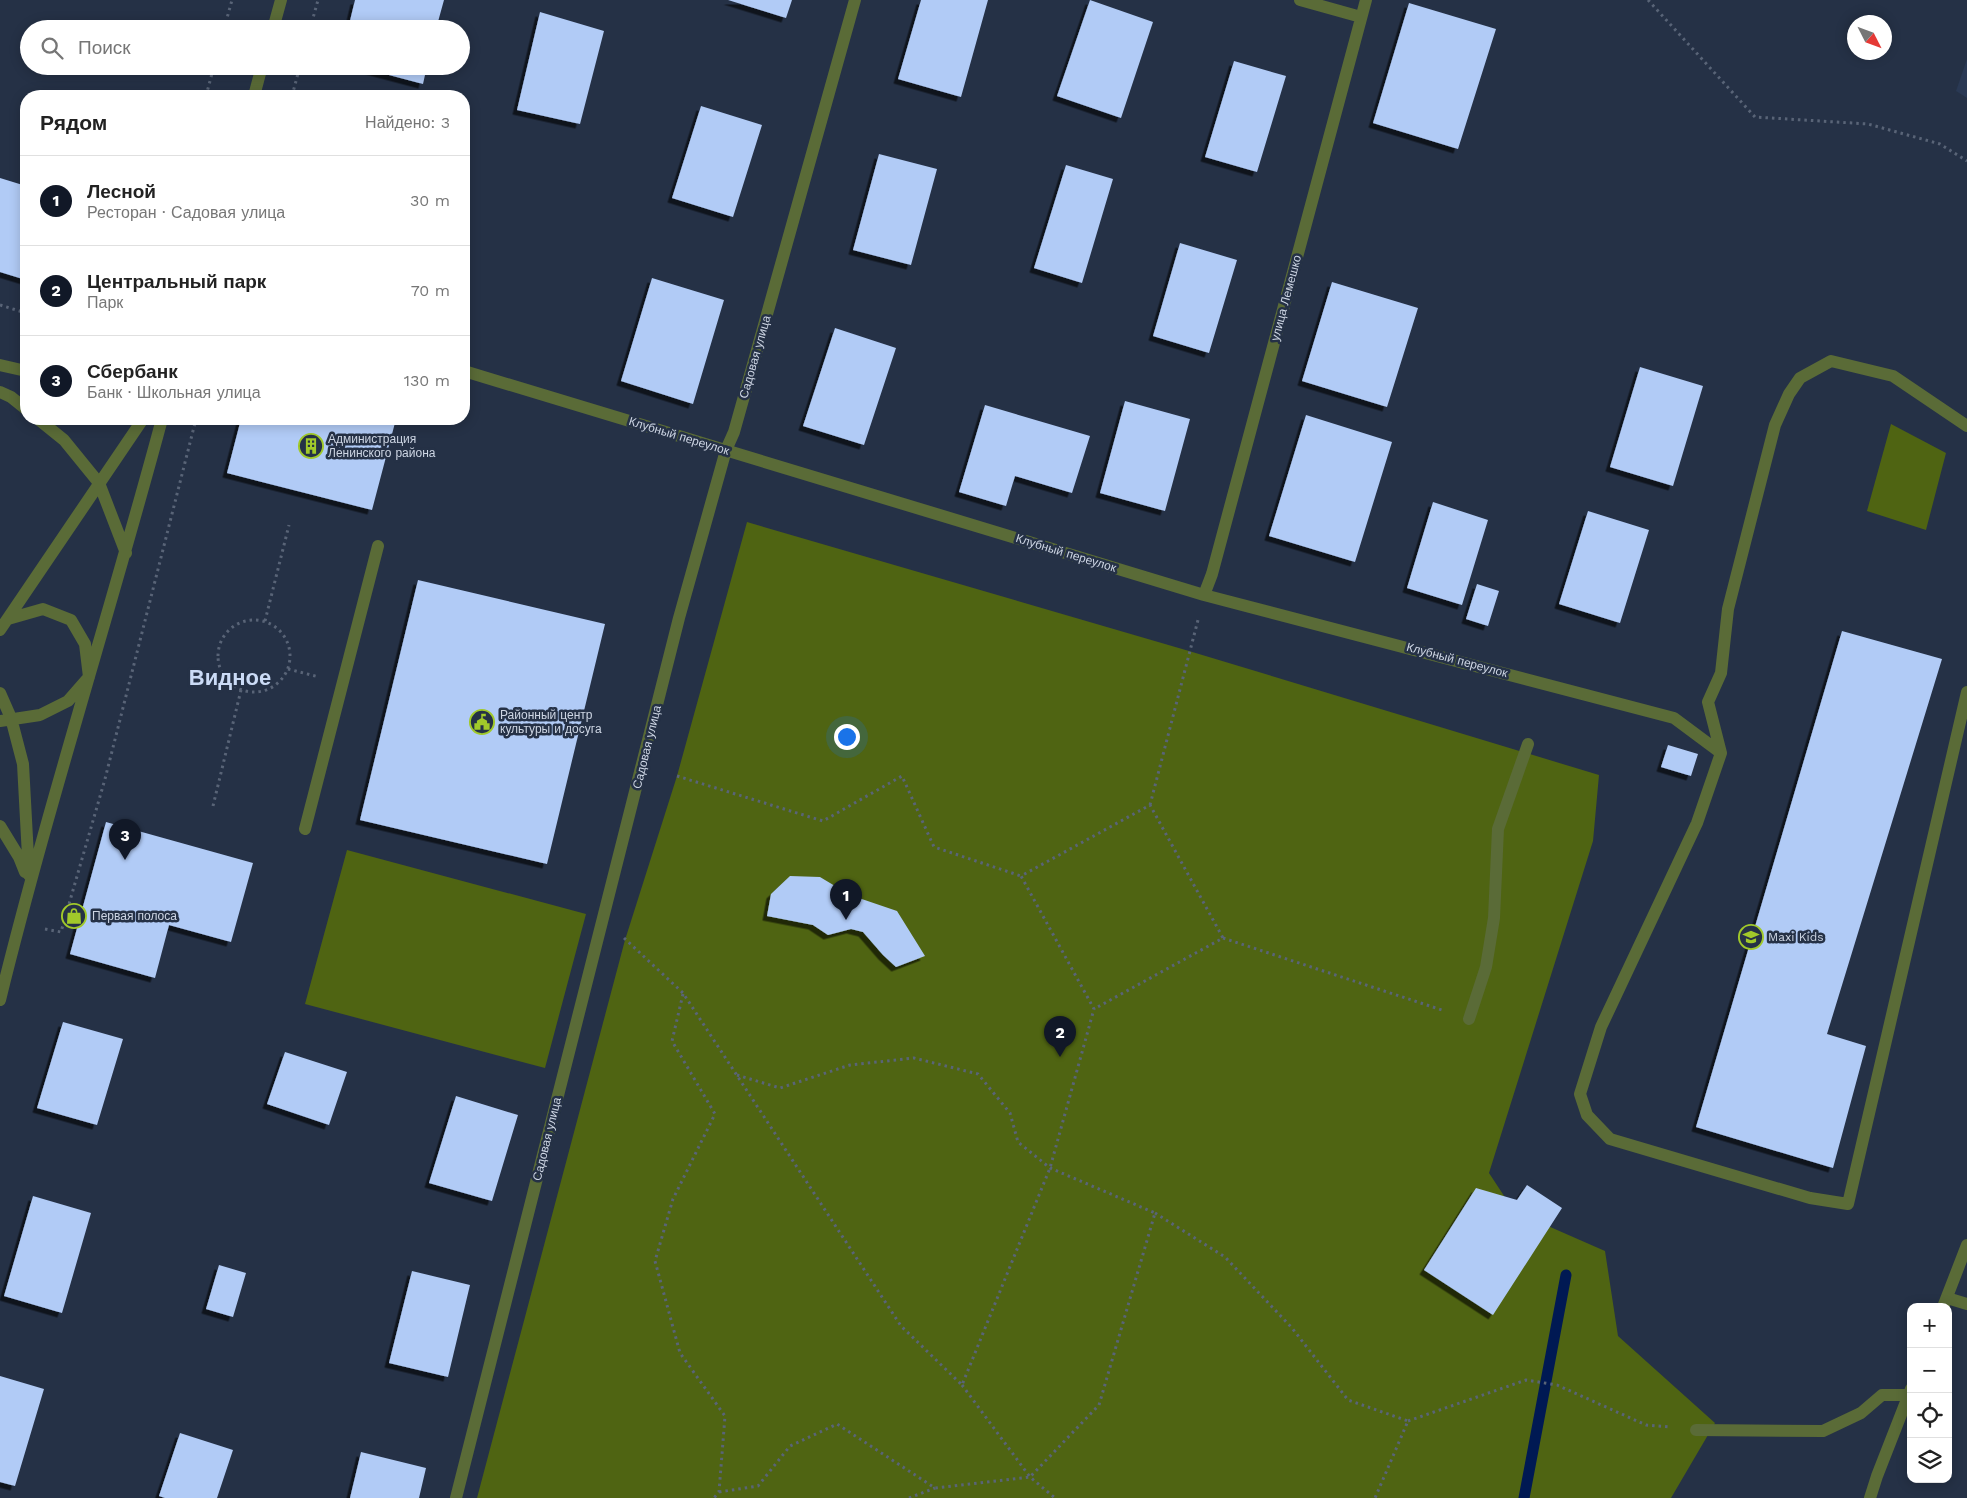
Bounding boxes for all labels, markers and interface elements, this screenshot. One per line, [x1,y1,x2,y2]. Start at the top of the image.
north arrow [1847,15,1892,60]
search box [20,20,470,75]
icon: search [38,34,66,62]
text: Поиск [78,36,131,59]
text: Рядом [40,110,107,135]
text: Найдено: 3 [365,113,450,132]
text: Лесной [87,180,156,203]
text: 1 [53,191,59,210]
text: 30 m [410,191,450,210]
text: Ресторан · Садовая улица [87,203,285,222]
street label: улица Лемешко [1268,253,1304,342]
text: Центральный парк [87,270,266,293]
text: 2 [51,281,61,300]
text: 70 m [411,281,450,300]
text: Парк [87,293,123,312]
street label: Садовая улица [736,314,774,400]
text: Сбербанк [87,360,178,383]
text: 3 [51,371,61,390]
text: 130 m [404,371,450,390]
text: Банк · Школьная улица [87,383,261,402]
street label: Клубный переулок [627,414,732,458]
place label: Администрация Ленинского района [328,432,436,460]
building icon: Администрация Ленинского района [298,433,324,459]
street label: Клубный переулок [1014,531,1119,575]
street label: Клубный переулок [1405,640,1510,680]
district label: Видное [189,665,271,690]
street label: Садовая улица [630,703,664,790]
place label: Районный центр культуры и досуга [500,708,602,736]
public building icon: Районный центр культуры и досуга [469,709,495,735]
your location [834,724,860,750]
pin: 3 [109,819,141,860]
pin: 1 [830,879,862,920]
shop icon: Первая полоса [61,903,87,929]
place label: Первая полоса [92,909,177,923]
school or university icon: Maxi Kids [1738,924,1764,950]
place label: Maxi Kids [1768,930,1824,944]
pin: 2 [1044,1016,1076,1057]
street label: Садовая улица [530,1095,564,1182]
map controls [1907,1303,1952,1483]
button: + [1907,1303,1952,1348]
button: − [1907,1348,1952,1393]
button: locate [1907,1393,1952,1438]
button: layers [1907,1438,1952,1483]

